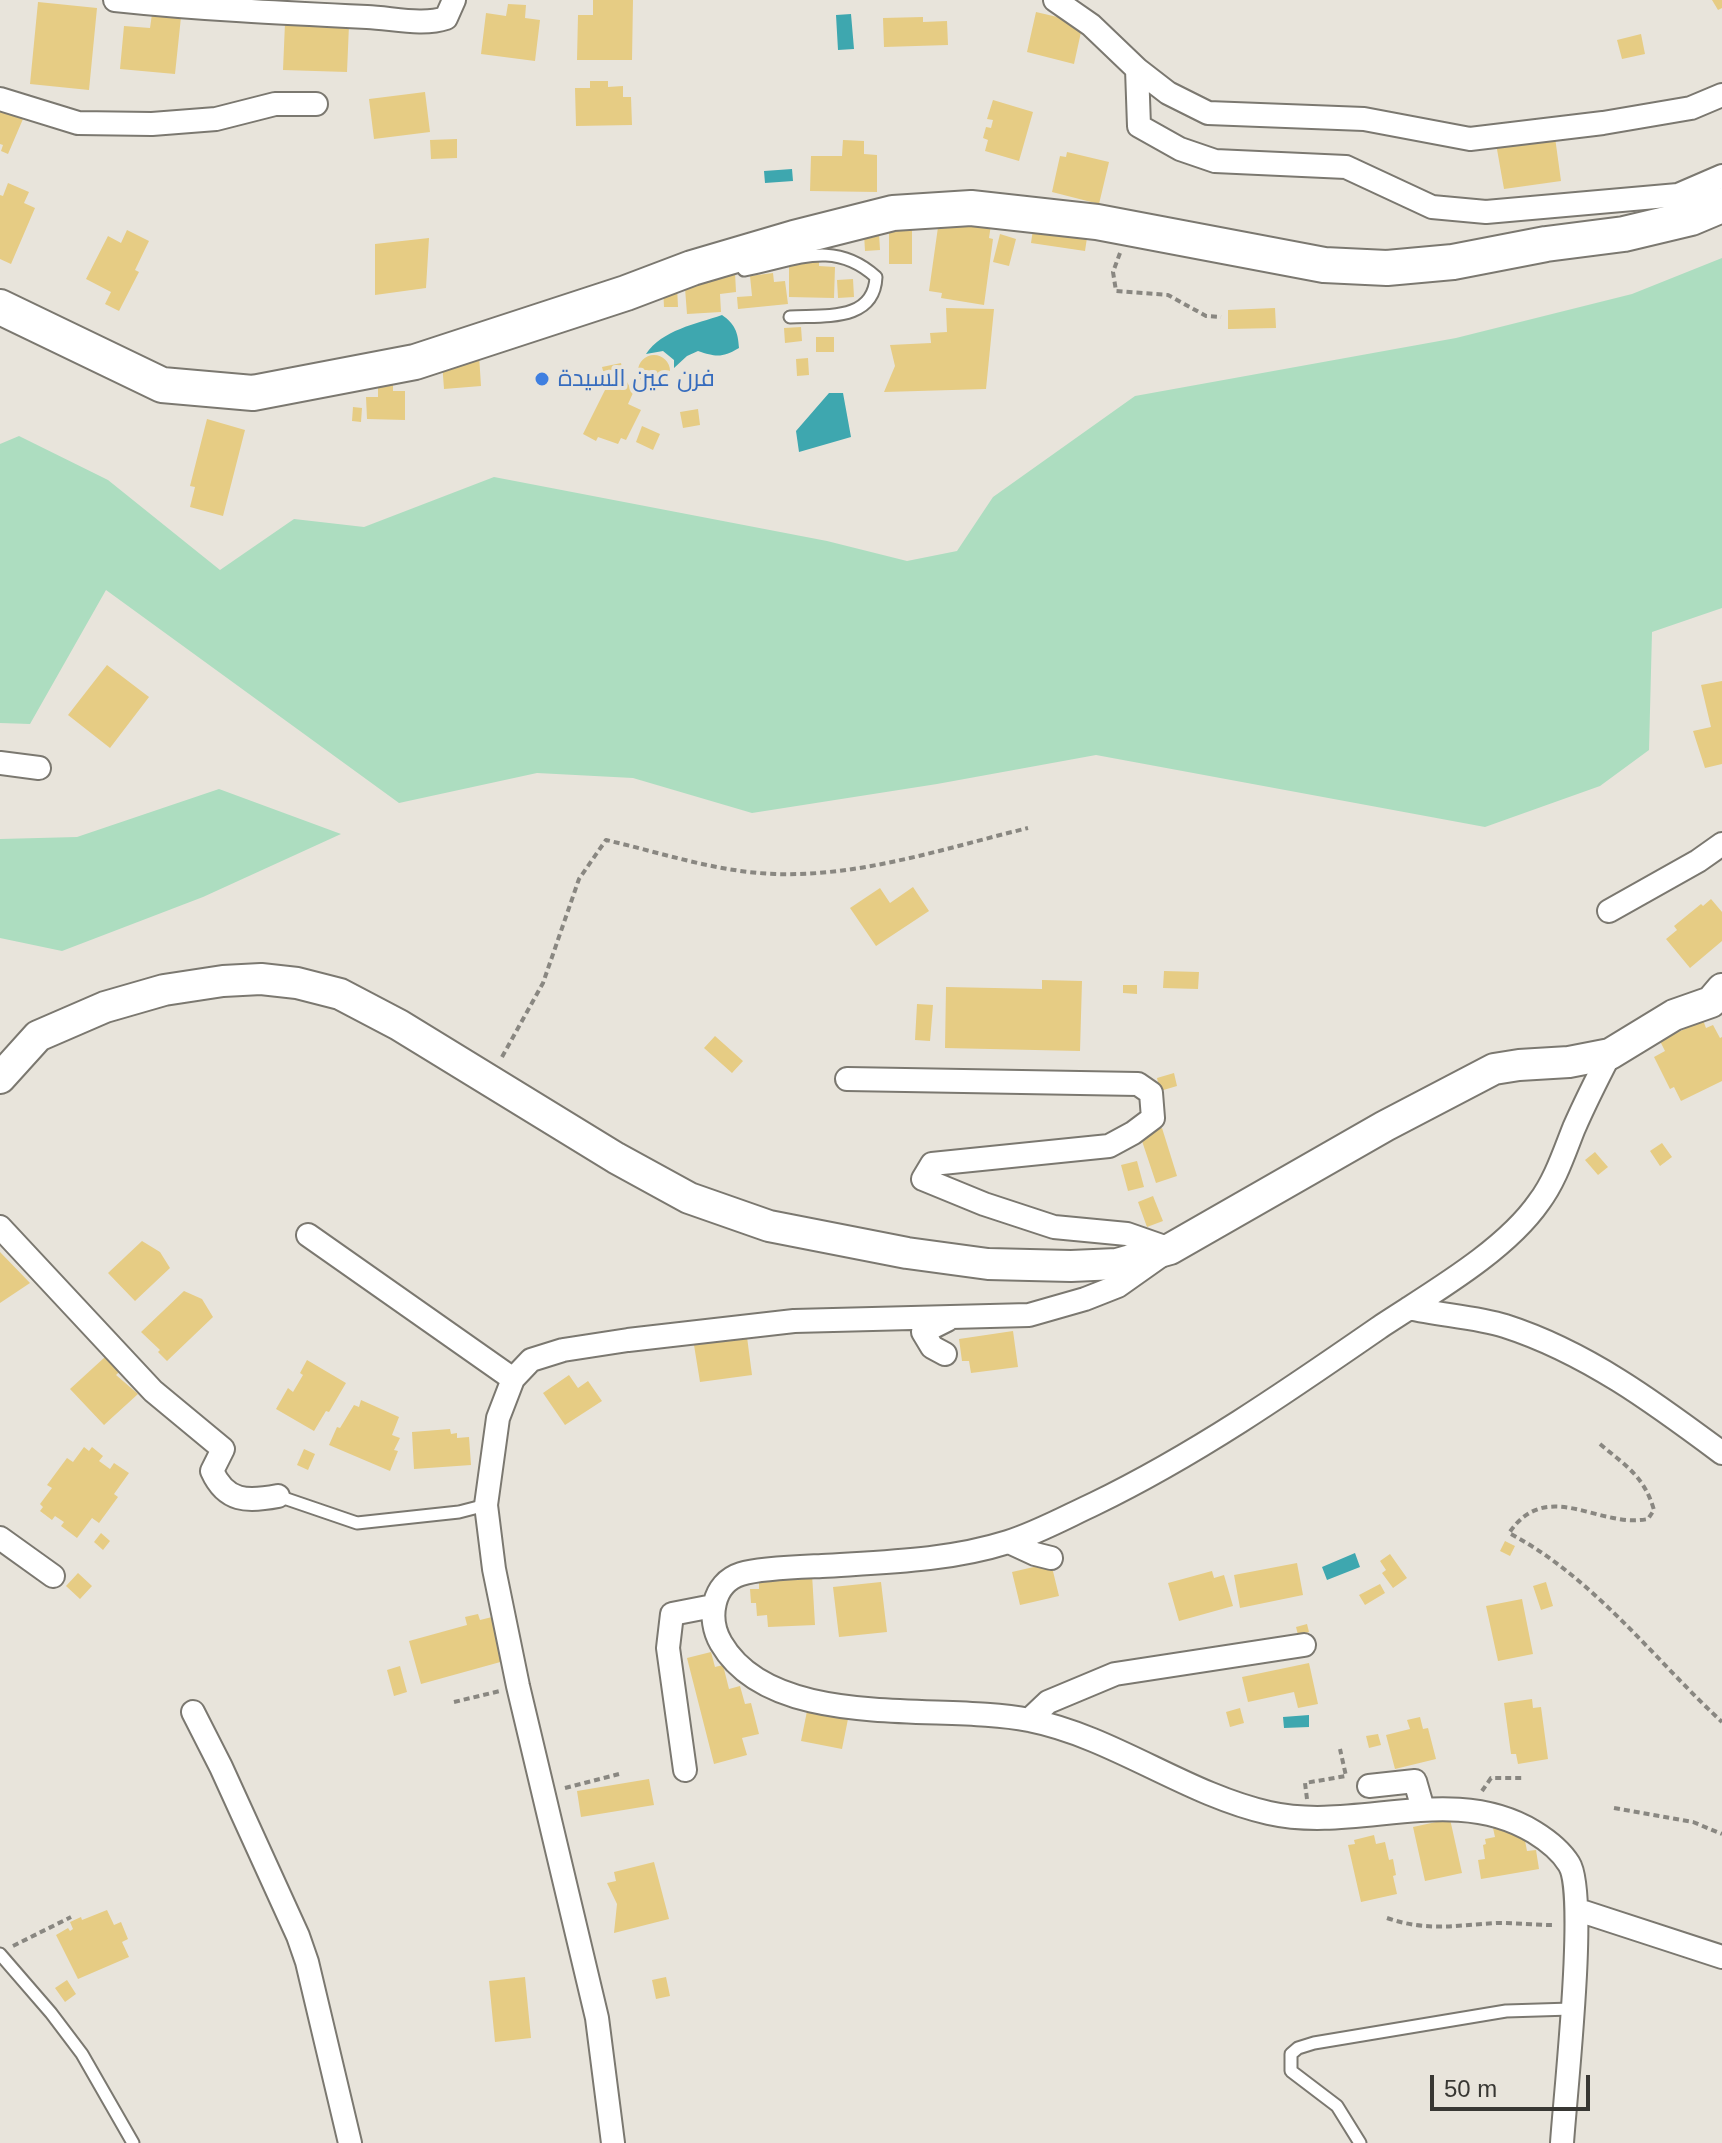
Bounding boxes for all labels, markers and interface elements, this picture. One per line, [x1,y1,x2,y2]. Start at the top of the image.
place label: فرن عين السيدة [558,365,715,393]
marker: فرن عين السيدة [533,370,551,388]
scale bar [1434,2059,1594,2109]
text: 50 m [1444,2075,1497,2102]

